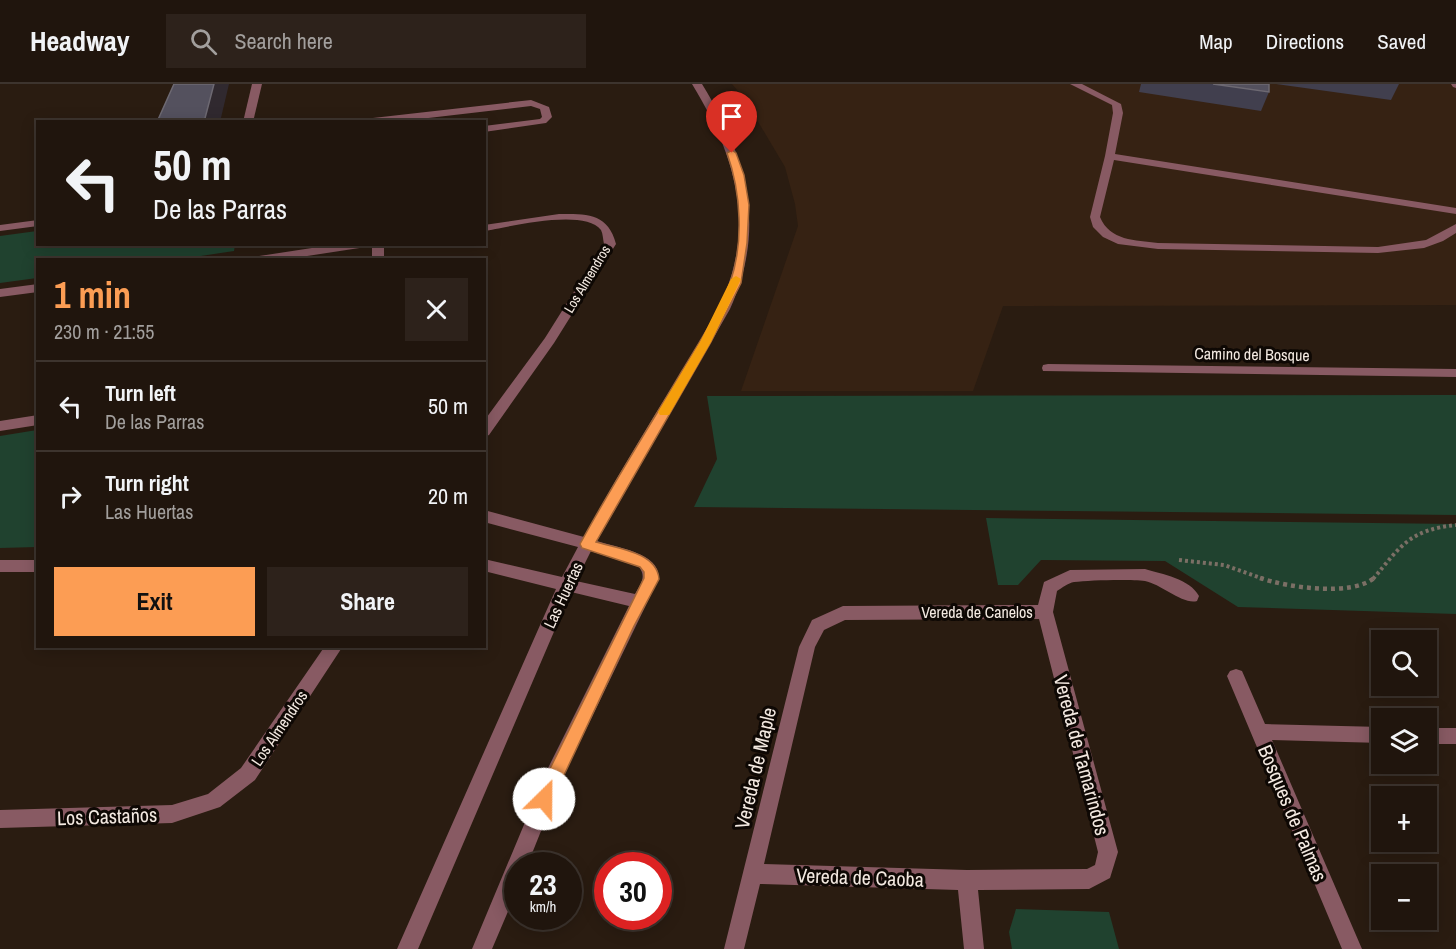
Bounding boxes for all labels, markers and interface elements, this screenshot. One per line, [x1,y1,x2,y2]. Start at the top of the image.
search box [166,14,586,68]
text: Headway [30,22,130,60]
icon: search [187,25,220,58]
text: Search here [235,26,333,56]
text: Map [1199,27,1233,56]
text: Directions [1266,27,1344,56]
text: Saved [1377,27,1426,56]
pin [706,91,757,153]
icon: arrive [715,100,748,133]
text: 50 m [153,137,232,193]
icon: left [54,144,132,222]
text: De las Parras [153,191,287,227]
street label: Los Almendros [560,242,614,316]
text: 1 min [54,271,131,319]
button: close [405,278,468,341]
text: 230 m · 21:55 [54,318,154,345]
street label: Camino del Bosque [1194,342,1310,366]
text: Turn left [105,378,176,408]
icon: left [54,390,87,423]
text: 50 m [428,391,468,421]
text: De las Parras [105,408,204,435]
text: Turn right [105,468,189,498]
icon: right [54,480,87,513]
text: 20 m [428,481,468,511]
text: Las Huertas [105,498,193,525]
street label: Las Huertas [538,558,588,632]
button: Exit [54,567,255,636]
button: Share [267,567,468,636]
street label: Vereda de Canelos [921,601,1033,623]
map controls [1371,630,1437,930]
button: search [1371,630,1437,696]
street label: Vereda de Tamarindos [1048,672,1116,838]
street label: Los Almendros [246,686,312,770]
street label: Vereda de Maple [728,705,782,831]
button: layers [1371,708,1437,774]
street label: Bosques de Palmas [1252,741,1334,885]
position arrow [512,767,576,831]
button: + [1371,786,1437,852]
street label: Los Castaños [56,801,158,831]
speed limit sign: 30 [594,852,672,930]
street label: Vereda de Caoba [796,861,924,893]
text: 23 [529,864,557,904]
button: − [1371,864,1437,930]
text: km/h [530,896,556,917]

